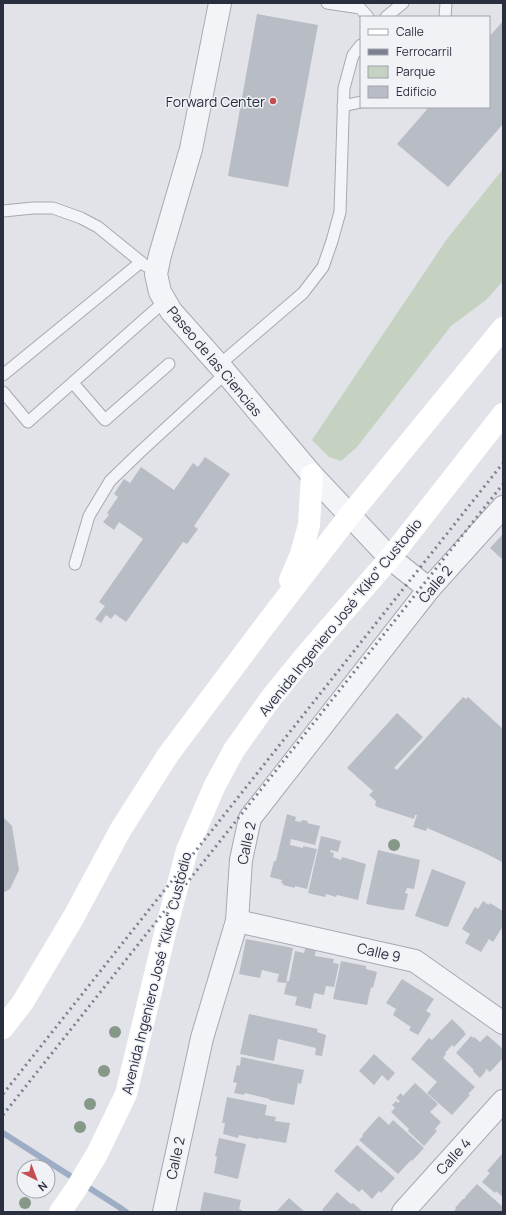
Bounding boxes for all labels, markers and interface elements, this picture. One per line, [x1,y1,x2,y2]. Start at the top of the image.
legend [360,16,490,108]
text: Calle [396,23,424,40]
text: Ferrocarril [396,43,452,60]
text: Parque [396,63,435,80]
text: Edificio [396,83,436,100]
place label: Forward Center [166,92,265,111]
marker: Forward Center [268,96,278,106]
street label: Paseo de las Ciencias [163,302,267,420]
street label: Avenida Ingeniero José "Kiko" Custodio [254,514,426,720]
street label: Calle 2 [414,561,456,607]
street label: Calle 2 [232,820,260,866]
street label: Avenida Ingeniero José "Kiko" Custodio [117,850,195,1096]
street label: Calle 9 [355,938,403,966]
street label: Calle 4 [431,1133,475,1179]
street label: Calle 2 [161,1135,189,1181]
north arrow [16,1159,56,1199]
text: N [35,1179,51,1195]

